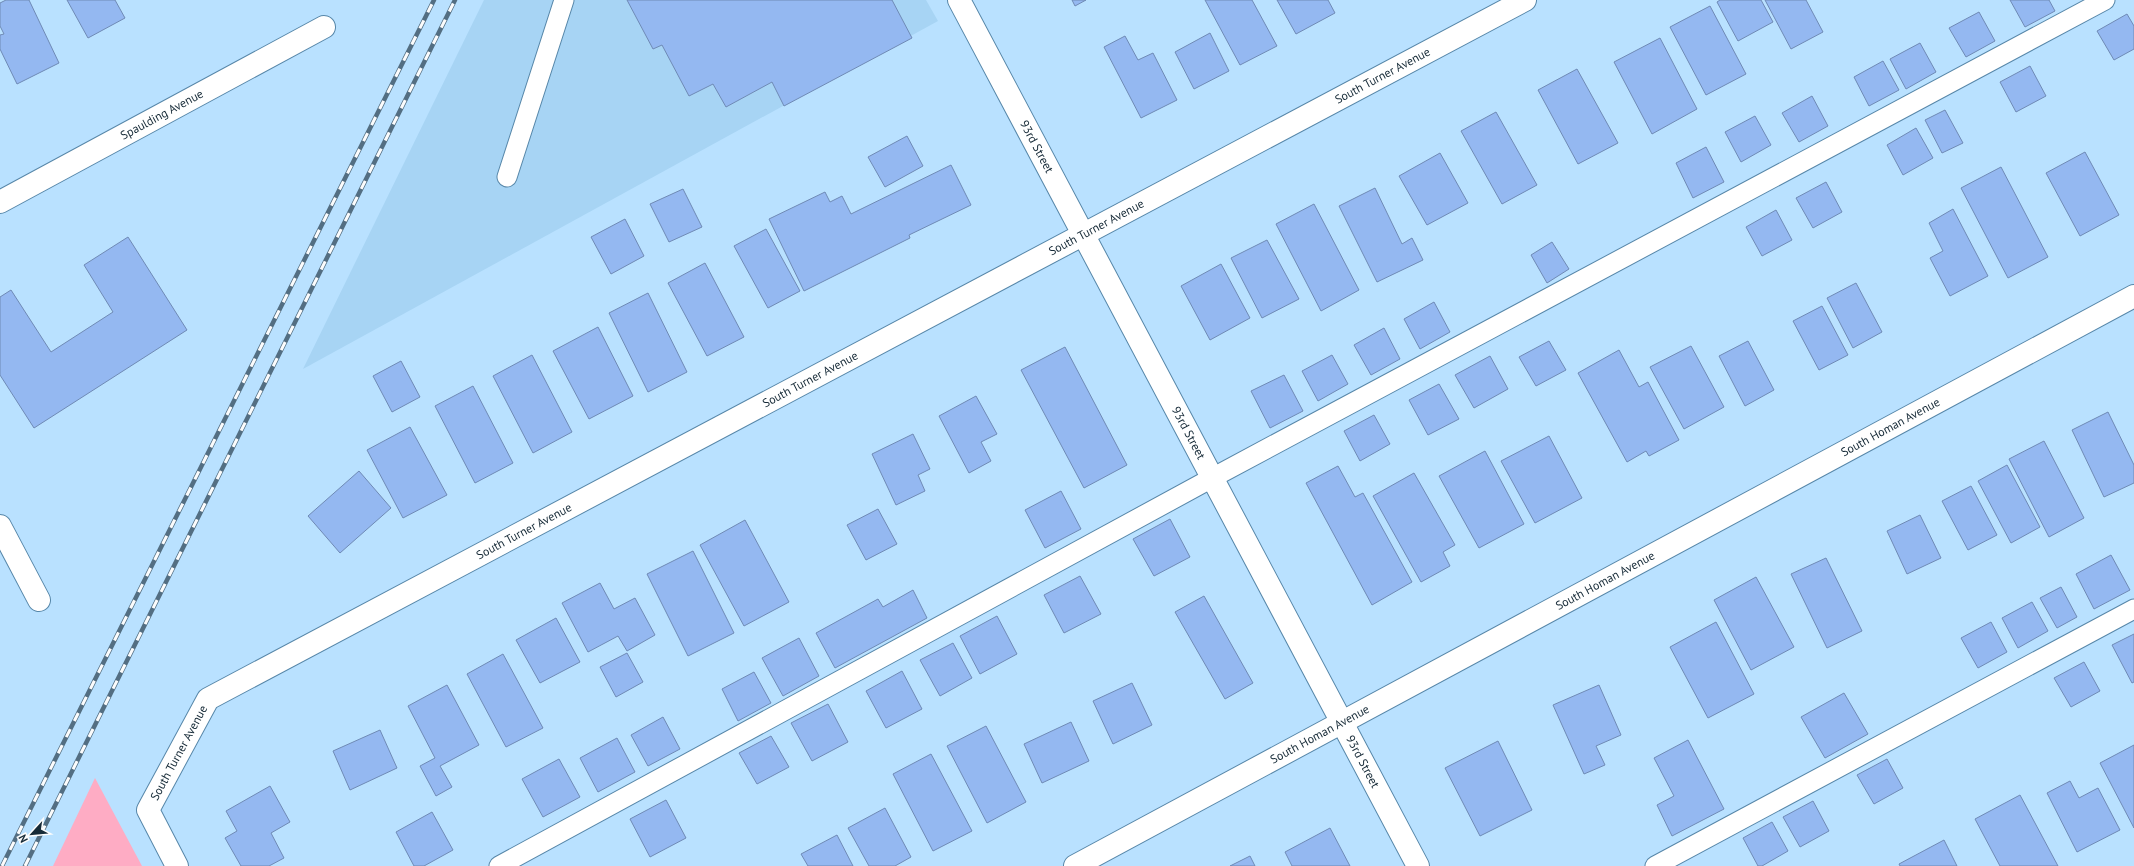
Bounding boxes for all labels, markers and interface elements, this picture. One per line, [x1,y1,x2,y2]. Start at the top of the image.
street label: South Turner Avenue [1332,44,1433,107]
street label: Spaulding Avenue [118,86,206,143]
street label: 93rd Street [1017,117,1057,175]
street label: South Turner Avenue [1046,196,1146,258]
street label: South Turner Avenue [760,347,860,410]
street label: South Homan Avenue [1838,394,1942,459]
street label: 93rd Street [1169,404,1209,462]
street label: South Turner Avenue [473,499,574,562]
street label: South Homan Avenue [1553,547,1657,613]
street label: South Homan Avenue [1267,701,1372,767]
street label: South Turner Avenue [147,702,210,803]
street label: 93rd Street [1343,732,1383,790]
north arrow [12,814,52,854]
text: N [15,832,31,845]

